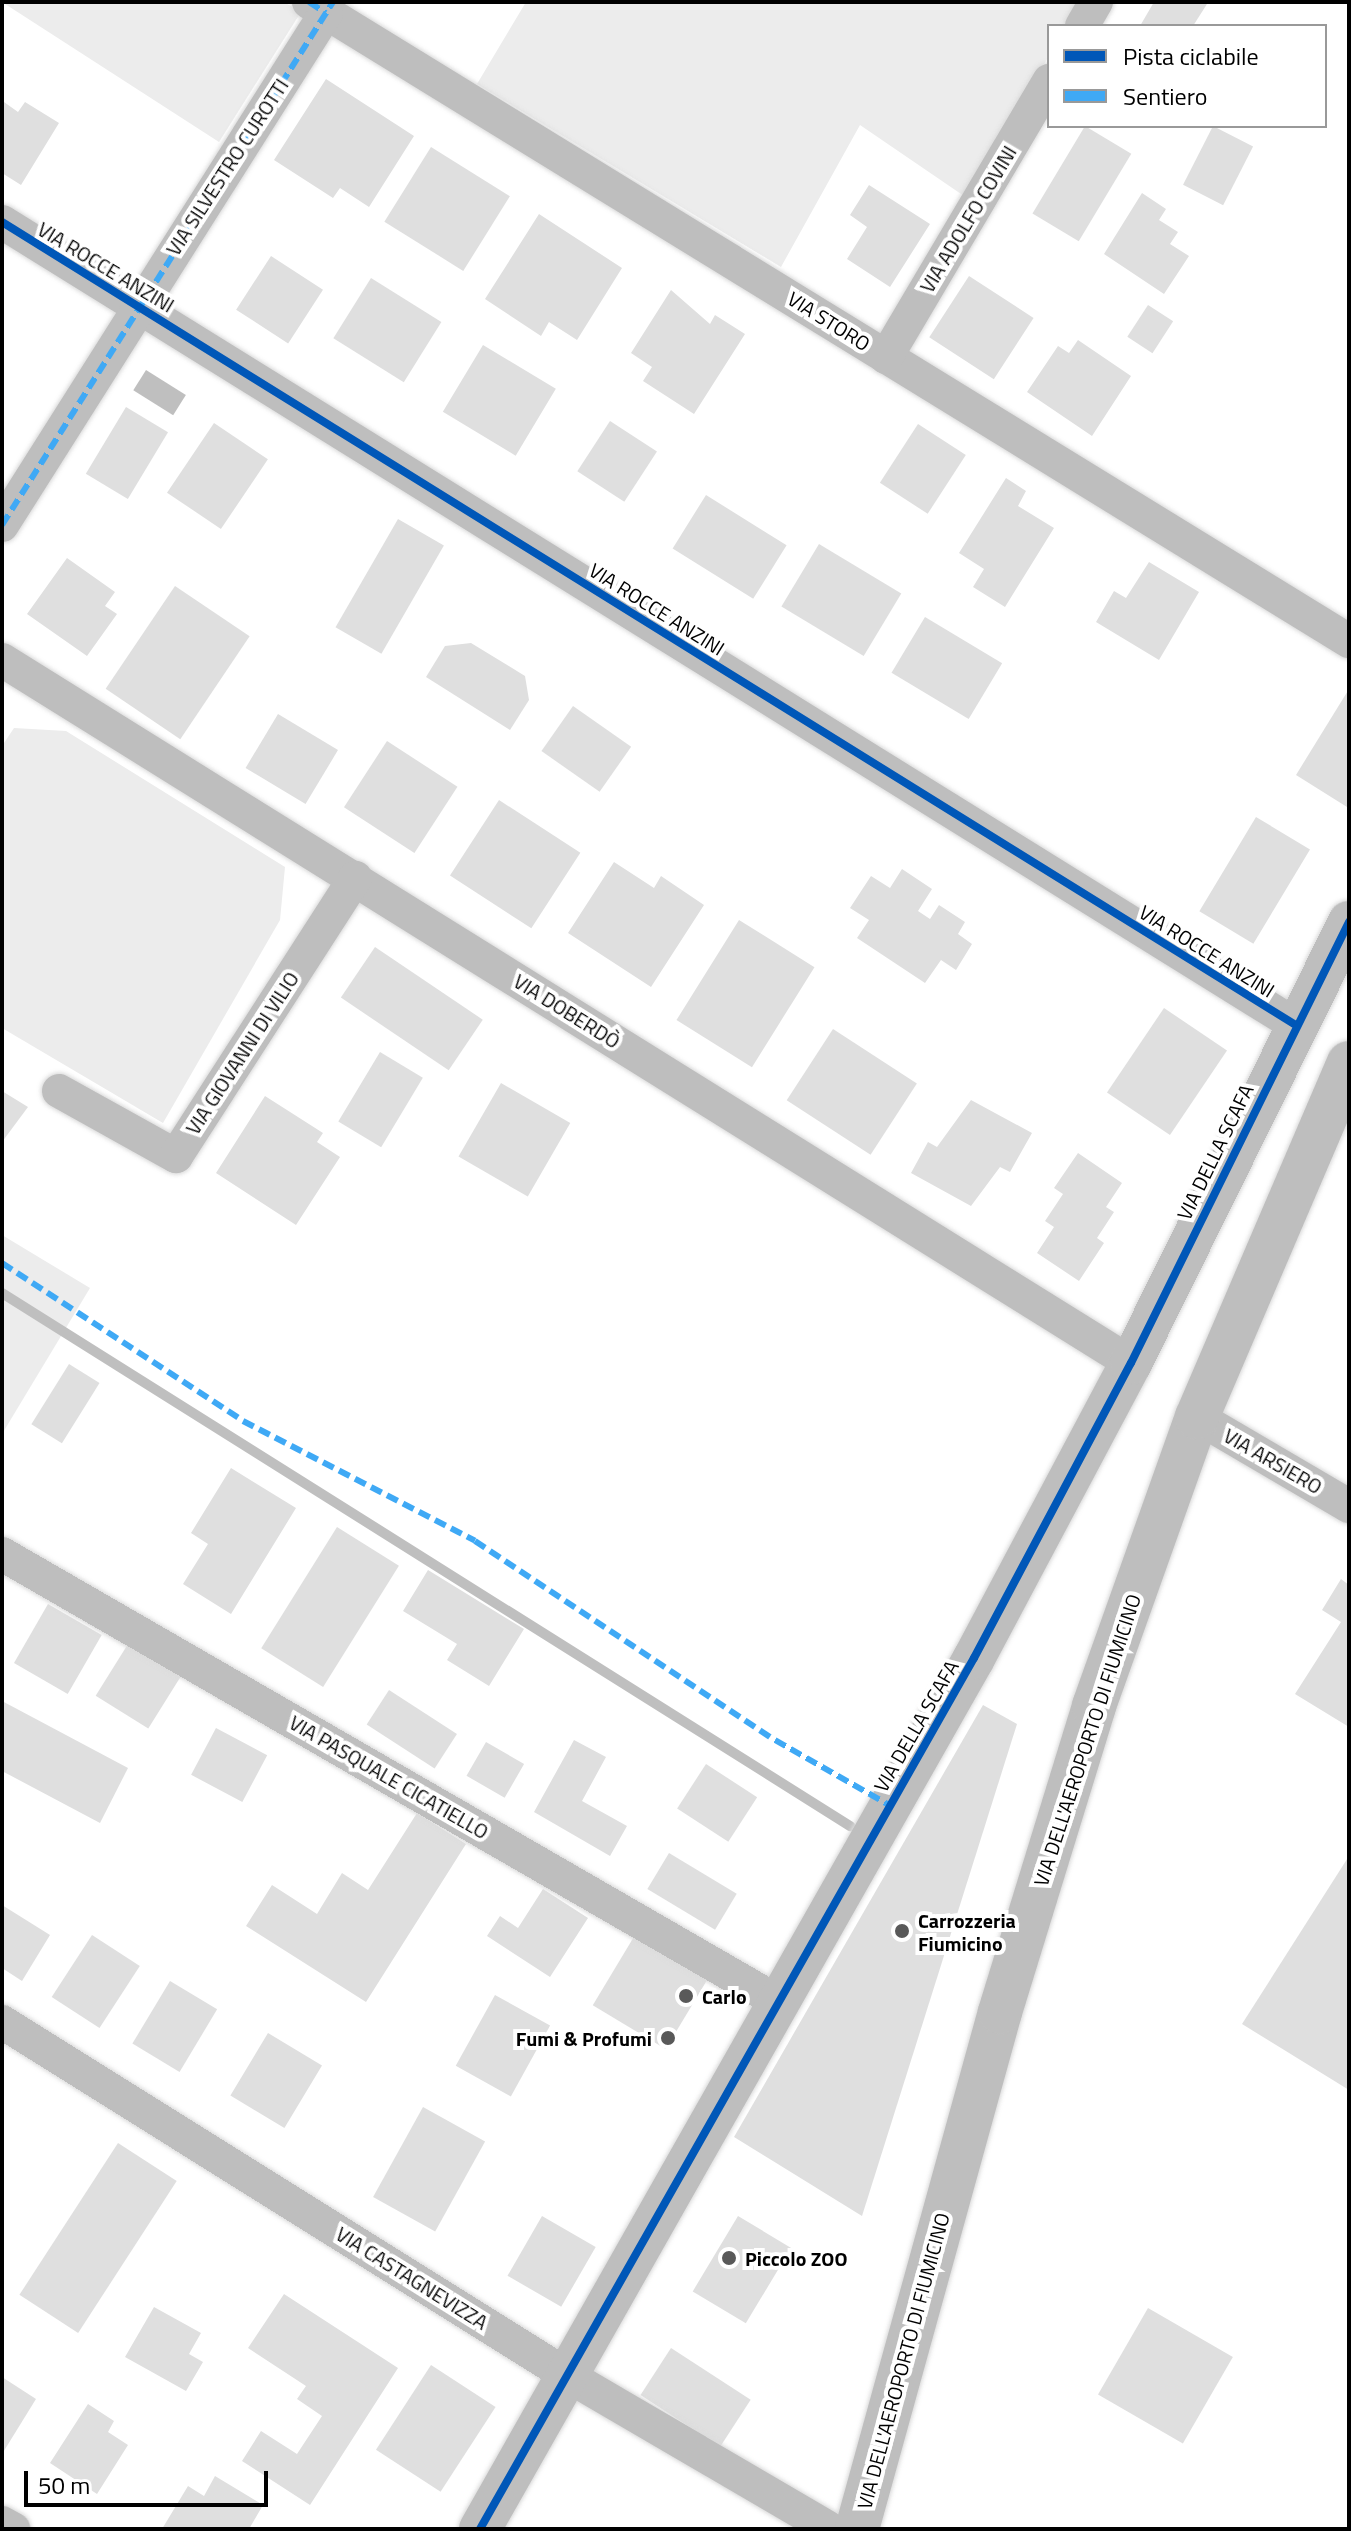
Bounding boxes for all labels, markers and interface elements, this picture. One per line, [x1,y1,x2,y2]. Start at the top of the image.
legend [1047,24,1327,128]
text: Pista ciclabile [1123,38,1259,74]
street label: VIA SILVESTRO CUROTTI [161,74,293,260]
text: Sentiero [1123,78,1207,114]
street label: VIA ADOLFO COVINI [915,141,1021,297]
street label: VIA ROCCE ANZINI [33,217,179,317]
street label: VIA STORO [783,286,875,356]
street label: VIA ROCCE ANZINI [585,558,729,660]
street label: VIA ROCCE ANZINI [1135,900,1279,1002]
street label: VIA GIOVANNI DI VILIO [180,967,304,1139]
street label: VIA DOBERDÒ [509,969,625,1053]
street label: VIA DELLA SCAFA [1172,1080,1258,1224]
street label: VIA ARSIERO [1220,1423,1326,1499]
street label: VIA DELL'AEROPORTO DI FIUMICINO [1028,1591,1146,1889]
street label: VIA DELLA SCAFA [869,1656,963,1796]
street label: VIA PASQUALE CICATIELLO [285,1710,493,1844]
place label: Carrozzeria Fiumicino [918,1908,1016,1955]
marker: Carrozzeria Fiumicino [893,1922,911,1940]
place label: Carlo [702,1984,747,2008]
marker: Carlo [677,1987,695,2005]
place label: Fumi & Profumi [516,2026,652,2050]
marker: Fumi & Profumi [659,2029,677,2047]
street label: VIA DELL'AEROPORTO DI FIUMICINO [852,2210,954,2512]
street label: VIA CASTAGNEVIZZA [332,2222,492,2334]
place label: Piccolo ZOO [745,2246,847,2270]
marker: Piccolo ZOO [720,2249,738,2267]
scale bar [28,2455,272,2505]
text: 50 m [38,2467,90,2503]

